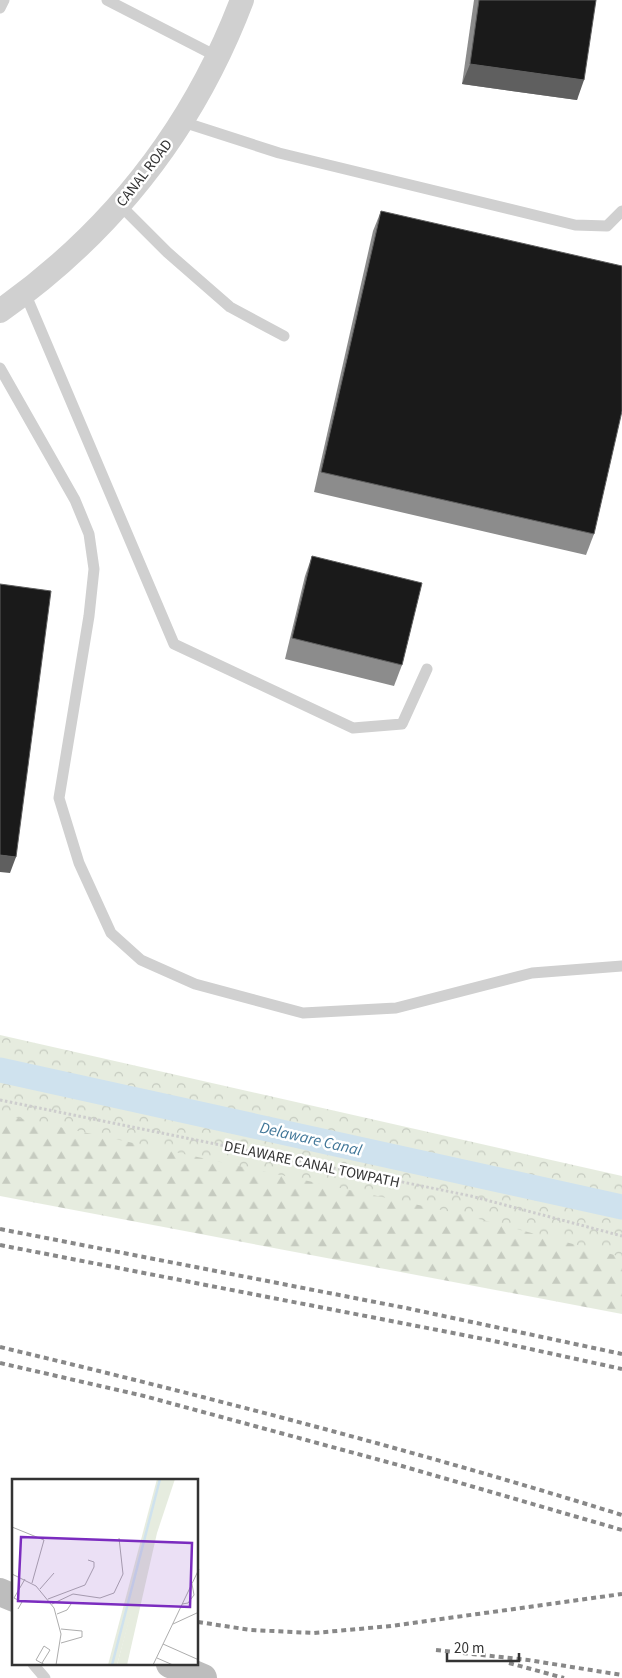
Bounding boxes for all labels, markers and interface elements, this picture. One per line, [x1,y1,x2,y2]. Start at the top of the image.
street label: CANAL ROAD [111,135,177,212]
water label: Delaware Canal [258,1117,364,1161]
street label: DELAWARE CANAL TOWPATH [222,1136,402,1193]
inset map [12,1479,199,1666]
scale bar [447,1630,520,1662]
text: 20 m [454,1638,484,1659]

